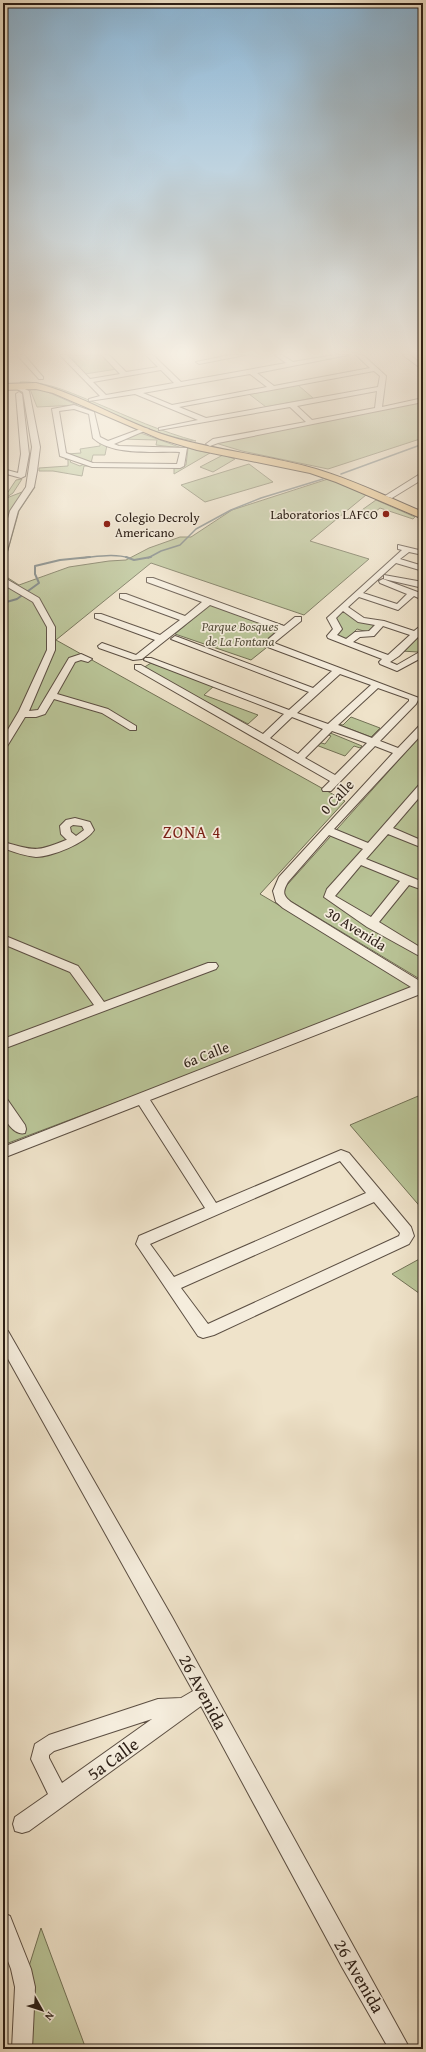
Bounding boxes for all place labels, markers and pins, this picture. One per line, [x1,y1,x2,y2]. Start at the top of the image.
place label: Laboratorios LAFCO [270,505,378,524]
place label: Colegio Decroly Americano [115,508,200,542]
marker: Laboratorios LAFCO [381,509,391,519]
marker: Colegio Decroly Americano [102,519,112,529]

